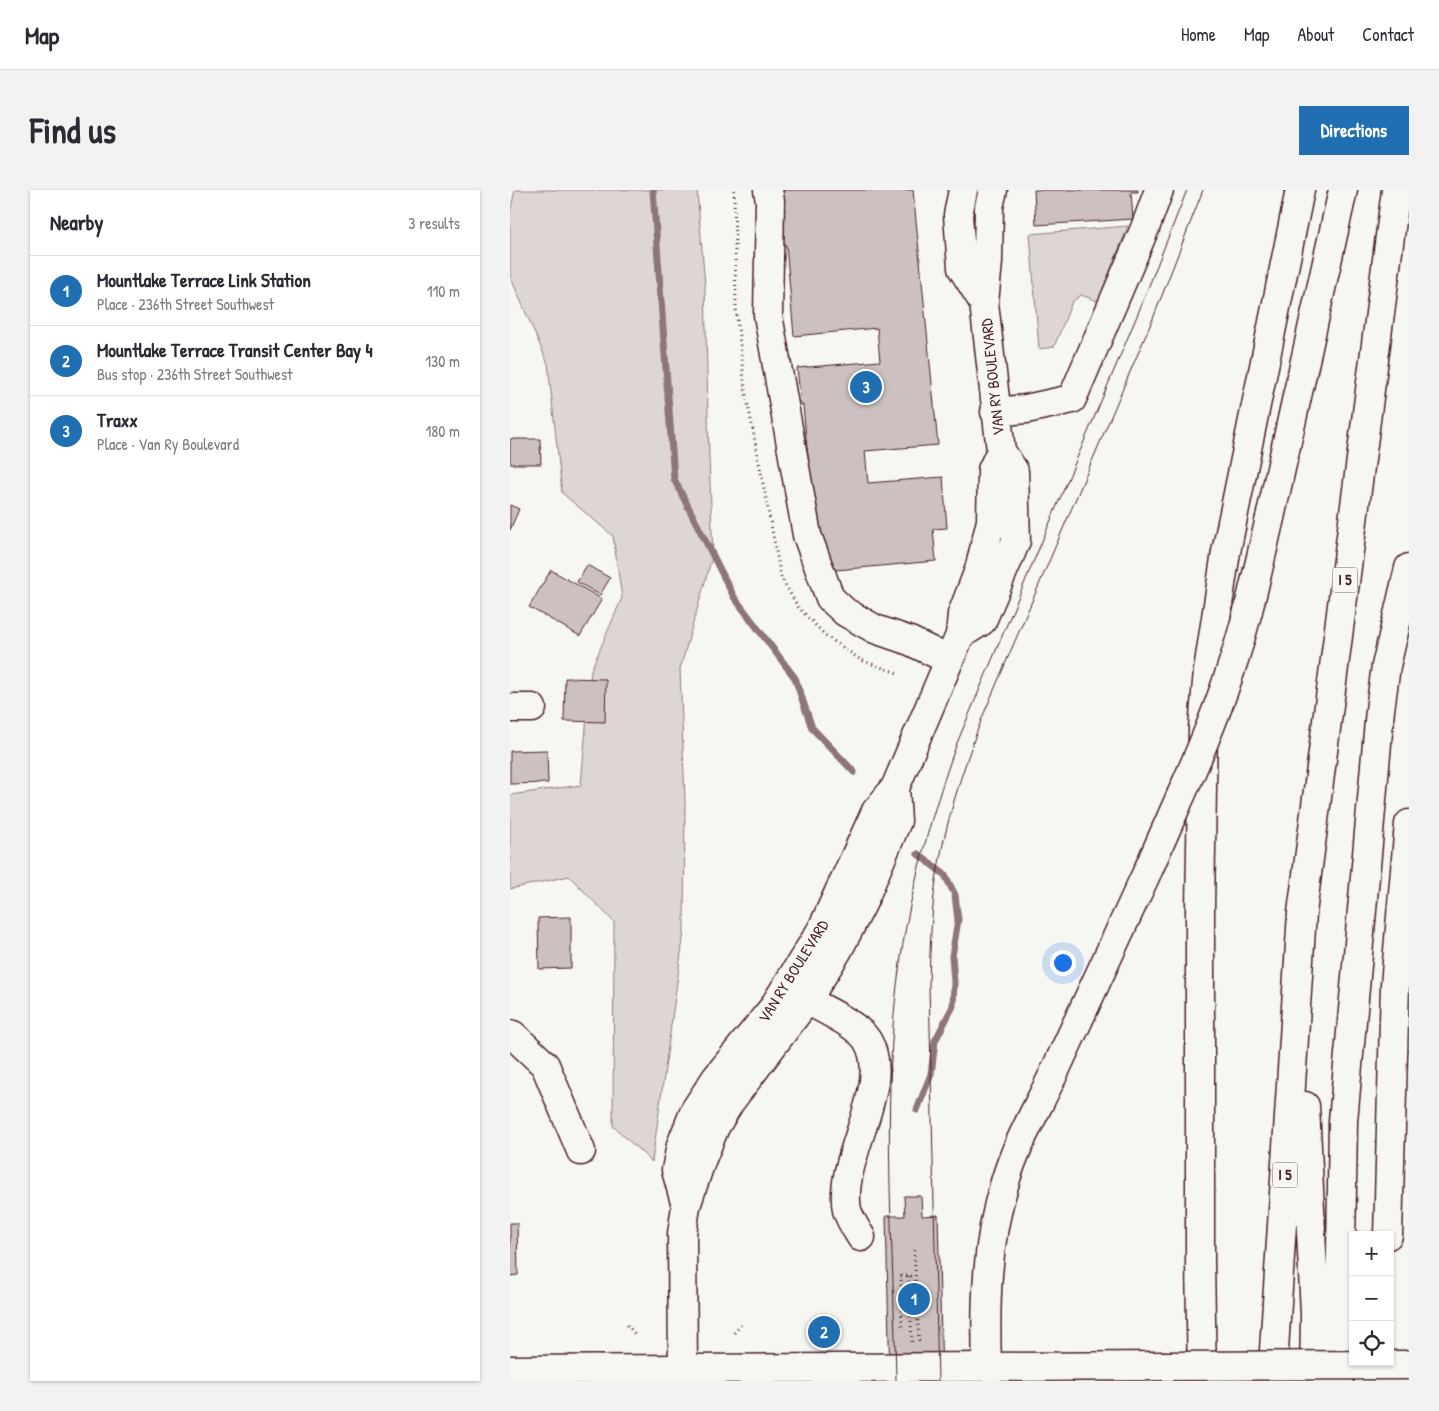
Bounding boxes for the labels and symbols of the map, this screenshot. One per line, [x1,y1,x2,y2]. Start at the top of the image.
street label: VAN RY BOULEVARD [975,317,1009,437]
pin: 3 [850,368,882,406]
road number: I 5 [1332,568,1358,592]
street label: VAN RY BOULEVARD [753,915,834,1027]
your location [1050,950,1076,976]
road number: I 5 [1272,1162,1298,1188]
pin: 1 [898,1280,930,1318]
pin: 2 [808,1313,840,1351]

